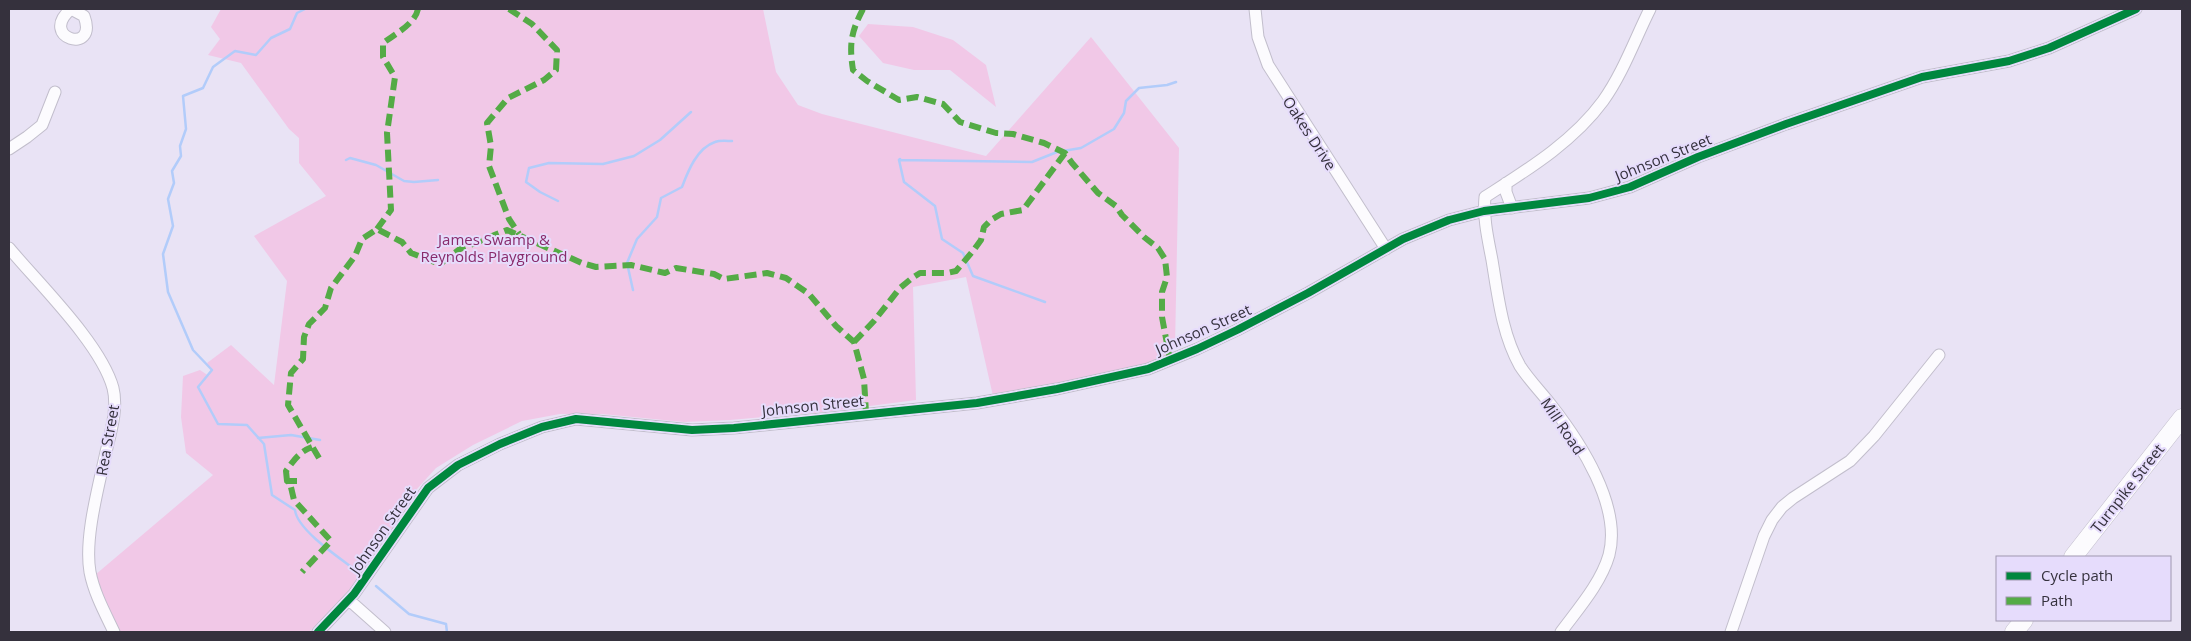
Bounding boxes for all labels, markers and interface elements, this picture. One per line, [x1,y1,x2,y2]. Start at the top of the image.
street label: Oakes Drive [1279,92,1341,174]
street label: Johnson Street [1610,129,1714,186]
park label: James Swamp & Reynolds Playground [421,229,567,266]
street label: Johnson Street [1150,299,1254,360]
street label: Johnson Street [759,390,865,421]
street label: Mill Road [1537,394,1589,458]
street label: Rea Street [91,403,123,477]
street label: Turnpike Street [2086,439,2168,537]
street label: Johnson Street [343,482,420,579]
legend [1996,556,2171,621]
text: Cycle path [2041,565,2113,585]
text: Path [2041,590,2073,610]

